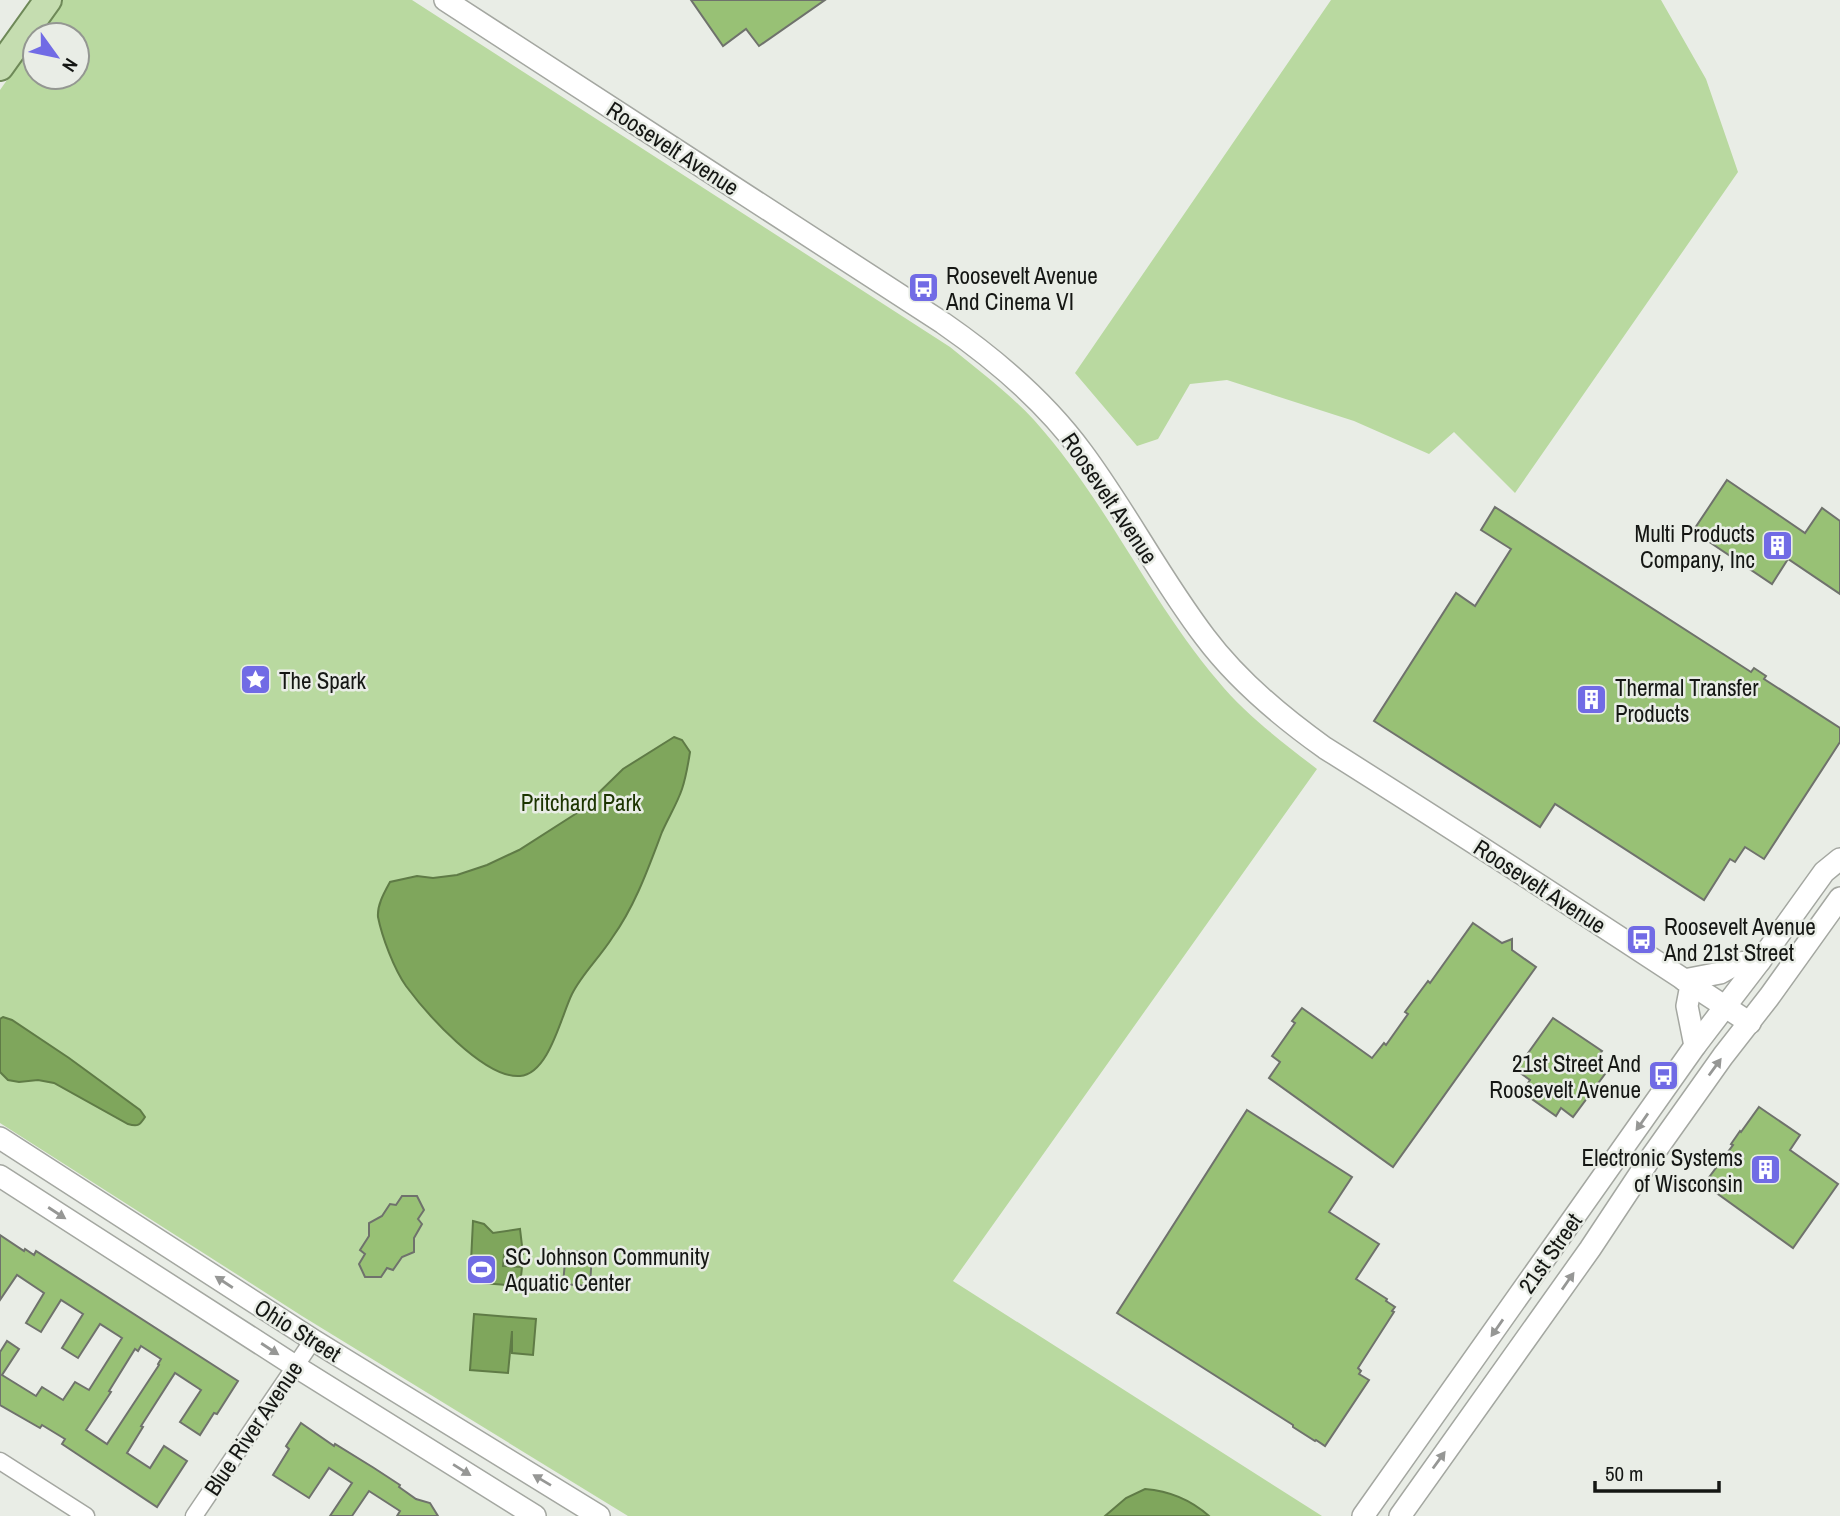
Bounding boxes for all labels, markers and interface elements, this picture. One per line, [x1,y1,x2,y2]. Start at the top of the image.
north arrow [21,21,91,91]
text: N [56,53,84,77]
street label: Roosevelt Avenue [601,94,745,202]
place label: Roosevelt Avenue And Cinema VI [945,260,1098,317]
bus stop icon: Roosevelt Avenue And Cinema VI [906,271,940,305]
street label: Roosevelt Avenue [1055,426,1165,570]
place label: Multi Products Company, Inc [1634,518,1755,575]
building icon: Multi Products Company, Inc [1761,529,1795,563]
place icon: The Spark [239,663,273,697]
place label: The Spark [279,665,367,696]
place label: Thermal Transfer Products [1615,672,1759,729]
building icon: Thermal Transfer Products [1575,683,1609,717]
park label: Pritchard Park [521,787,642,818]
street label: Roosevelt Avenue [1468,832,1612,940]
place label: Roosevelt Avenue And 21st Street [1663,911,1816,968]
bus stop icon: Roosevelt Avenue And 21st Street [1624,922,1658,956]
place label: 21st Street And Roosevelt Avenue [1489,1048,1641,1105]
one-way arrow [1708,1058,1722,1076]
bus stop icon: 21st Street And Roosevelt Avenue [1647,1059,1681,1093]
one-way arrow [1635,1113,1649,1131]
place label: Electronic Systems of Wisconsin [1582,1142,1743,1199]
building icon: Electronic Systems of Wisconsin [1749,1153,1783,1187]
one-way arrow [48,1207,67,1220]
street label: 21st Street [1511,1207,1589,1299]
place label: SC Johnson Community Aquatic Center [504,1241,710,1298]
sports icon: SC Johnson Community Aquatic Center [465,1252,499,1286]
one-way arrow [1561,1272,1575,1290]
one-way arrow [214,1276,233,1289]
street label: Ohio Street [249,1291,347,1369]
one-way arrow [1490,1319,1504,1337]
one-way arrow [260,1343,279,1356]
street label: Blue River Avenue [197,1355,309,1501]
scale bar [1595,1450,1719,1494]
one-way arrow [1432,1451,1446,1469]
text: 50 m [1605,1459,1643,1488]
one-way arrow [453,1464,472,1477]
one-way arrow [532,1473,551,1486]

